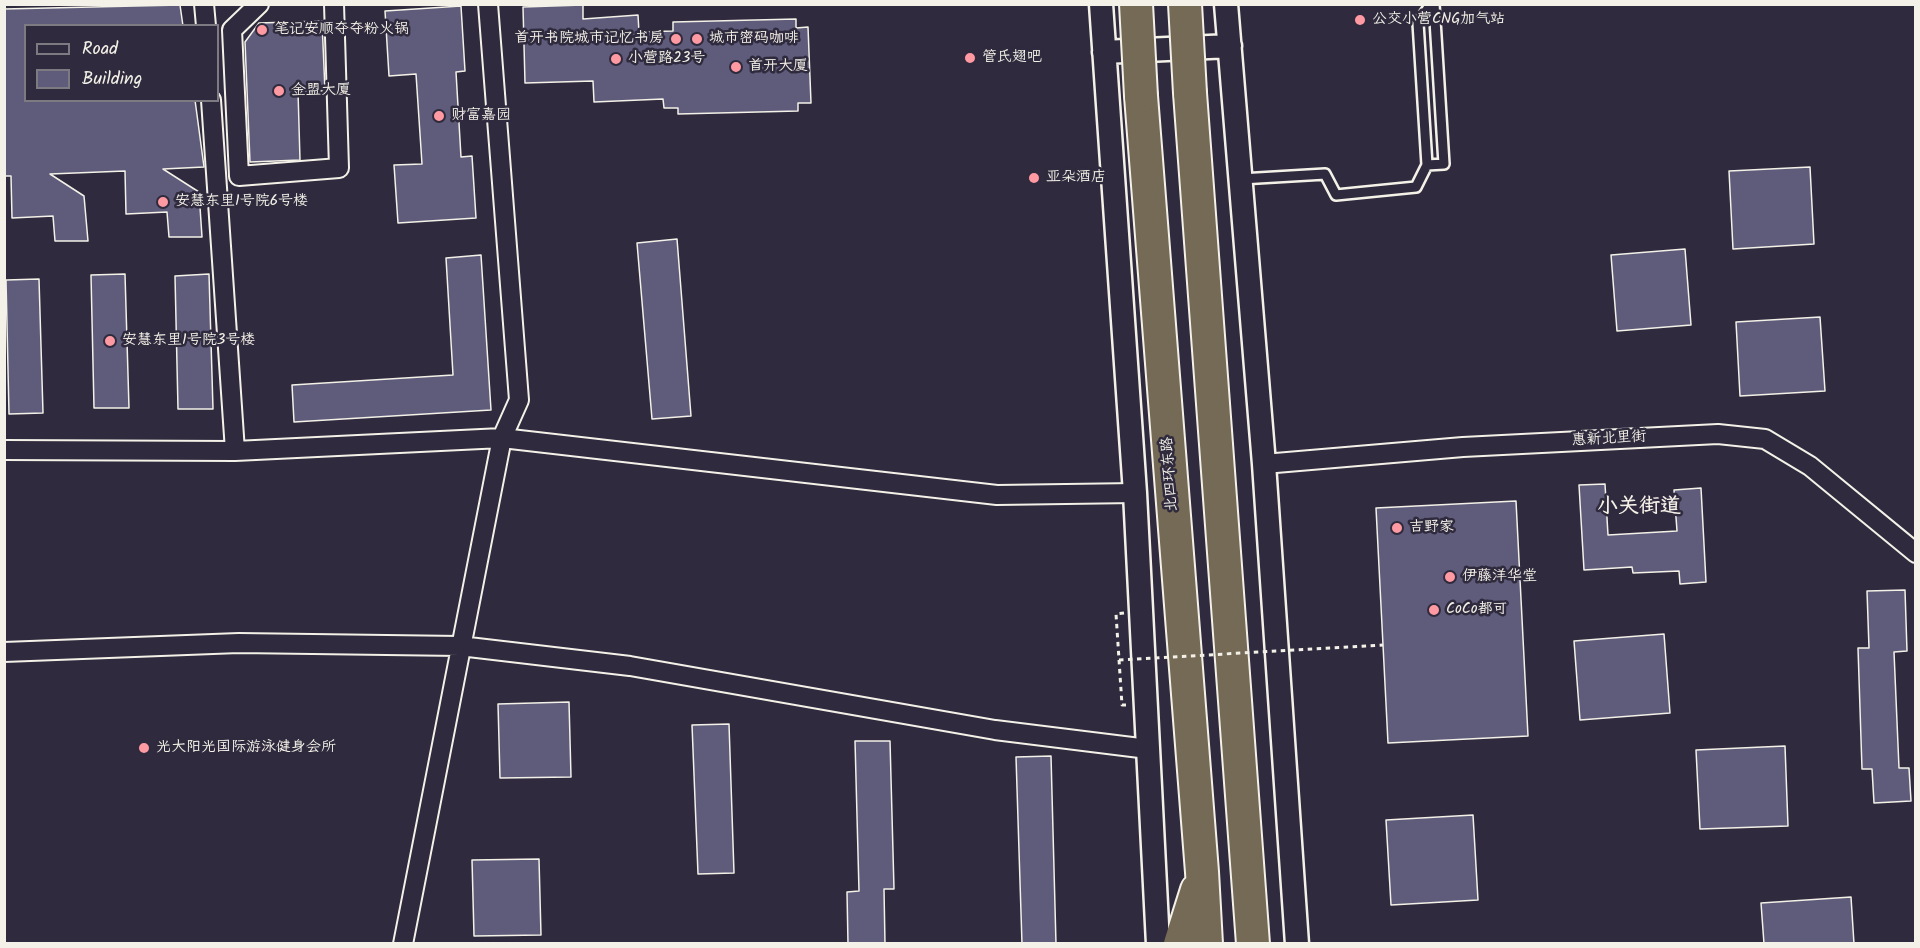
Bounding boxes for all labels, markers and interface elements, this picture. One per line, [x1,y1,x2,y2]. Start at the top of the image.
place label: 公交小营CNG加气站 [1372,11,1505,29]
marker: 公交小营CNG加气站 [1353,13,1367,27]
place label: 笔记安顺夺夺粉火锅 [274,21,409,39]
marker: 笔记安顺夺夺粉火锅 [255,23,269,37]
legend [24,24,219,102]
place label: 首开书院城市记忆书房 [514,30,664,48]
place label: 城市密码咖啡 [709,30,799,48]
marker: 首开书院城市记忆书房 [669,32,683,46]
marker: 城市密码咖啡 [690,32,704,46]
text: Road [82,35,118,64]
place label: 管氏翅吧 [982,49,1042,67]
place label: 小营路23号 [628,50,705,68]
marker: 管氏翅吧 [963,51,977,65]
marker: 小营路23号 [609,52,623,66]
place label: 首开大厦 [748,58,808,76]
marker: 首开大厦 [729,60,743,74]
text: Building [82,65,142,94]
place label: 金盟大厦 [291,82,351,100]
marker: 金盟大厦 [272,84,286,98]
place label: 财富嘉园 [451,107,511,125]
marker: 财富嘉园 [432,109,446,123]
place label: 亚朵酒店 [1046,169,1106,187]
marker: 亚朵酒店 [1027,171,1041,185]
place label: 安慧东里1号院6号楼 [175,193,308,211]
marker: 安慧东里1号院6号楼 [156,195,170,209]
place label: 安慧东里1号院3号楼 [122,332,255,350]
marker: 安慧东里1号院3号楼 [103,334,117,348]
street label: 惠新北里街 [1571,429,1647,451]
street label: 北四环东路 [1159,436,1183,512]
district label: 小关街道 [1597,495,1681,521]
place label: 吉野家 [1409,519,1454,537]
marker: 吉野家 [1390,521,1404,535]
place label: 伊藤洋华堂 [1462,568,1537,586]
marker: 伊藤洋华堂 [1443,570,1457,584]
place label: CoCo都可 [1446,601,1508,619]
marker: CoCo都可 [1427,603,1441,617]
place label: 光大阳光国际游泳健身会所 [156,739,336,757]
marker: 光大阳光国际游泳健身会所 [137,741,151,755]

